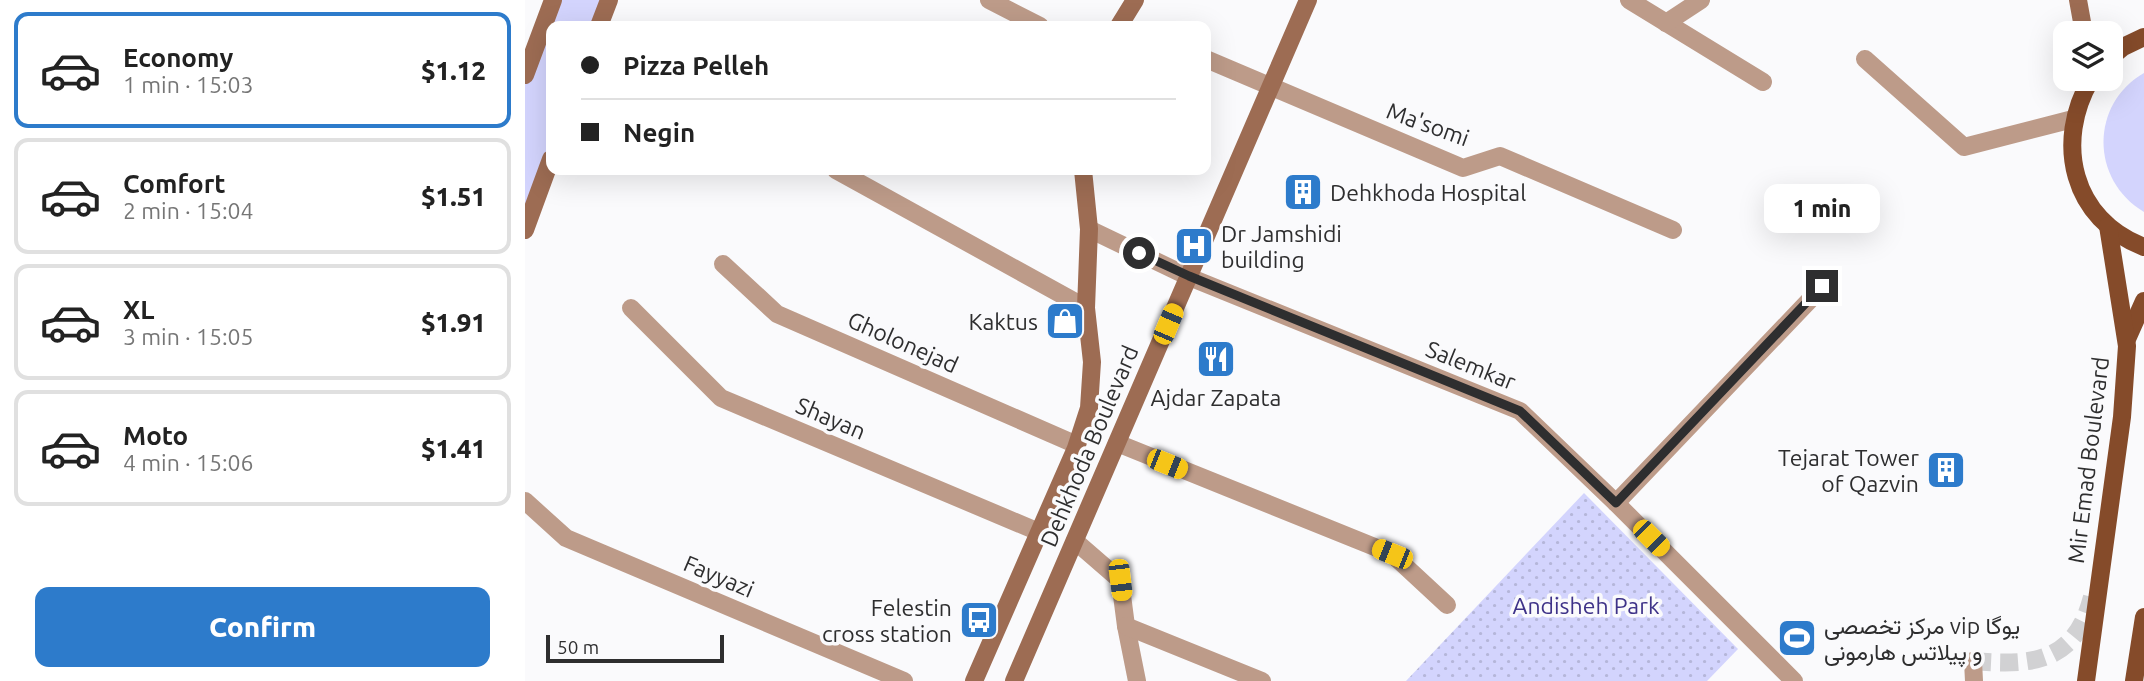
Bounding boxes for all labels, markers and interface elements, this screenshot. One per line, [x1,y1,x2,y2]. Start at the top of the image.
map controls [2053,21,2123,91]
button: layers [2053,21,2123,91]
icon: car [39,39,102,102]
text: Economy [123,43,233,72]
text: Pizza Pelleh [623,51,769,80]
text: $1.12 [421,56,486,85]
text: 1 min · 15:03 [123,72,254,97]
street label: Ma'somi [1383,98,1473,150]
text: Negin [623,118,695,147]
icon: car [39,165,102,228]
text: Comfort [123,169,226,198]
building icon: Dehkhoda Hospital [1282,171,1324,213]
place label: Dehkhoda Hospital [1330,180,1526,205]
text: $1.51 [421,182,486,211]
callout: 1 min [1764,184,1880,233]
text: 1 min [1793,196,1851,221]
text: 2 min · 15:04 [123,198,254,223]
place label: Dr Jamshidi building [1221,221,1342,272]
hospital icon: Dr Jamshidi building [1173,225,1215,267]
route start [1123,237,1155,269]
route end [1806,270,1838,302]
icon: car [39,291,102,354]
text: XL [123,295,154,324]
shop icon: Kaktus [1044,300,1086,342]
car [1151,301,1186,347]
street label: Gholonejad [844,307,962,377]
text: $1.91 [421,308,486,337]
place label: Kaktus [968,309,1038,334]
text: 3 min · 15:05 [123,324,254,349]
street label: Salemkar [1422,336,1520,394]
restaurant icon: Ajdar Zapata [1195,338,1237,380]
street label: Dehkhoda Boulevard [1035,342,1143,550]
street label: Mir Emad Boulevard [2063,355,2113,565]
place label: Ajdar Zapata [1151,385,1281,410]
street label: Shayan [793,392,869,444]
icon: car [39,417,102,480]
text: Moto [123,421,188,450]
text: $1.41 [421,434,486,463]
place label: Tejarat Tower of Qazvin [1778,445,1919,496]
car [1144,446,1191,482]
building icon: Tejarat Tower of Qazvin [1925,449,1967,491]
text: 4 min · 15:06 [123,450,254,475]
car [1629,516,1674,560]
car [1369,536,1416,572]
street label: Fayyazi [680,550,758,602]
car [1108,558,1133,602]
button: Confirm [35,587,490,667]
park label: Andisheh Park [1512,593,1660,618]
place label: Felestin cross station [822,595,952,646]
bus stop icon: Felestin cross station [958,599,1000,641]
place label: مرکز تخصصی vip یوگا و پیلاتس هارمونی [1824,613,2020,668]
sports icon: مرکز تخصصی vip یوگا و پیلاتس هارمونی [1776,617,1818,659]
scale bar [546,632,725,664]
text: 50 m [557,636,599,658]

